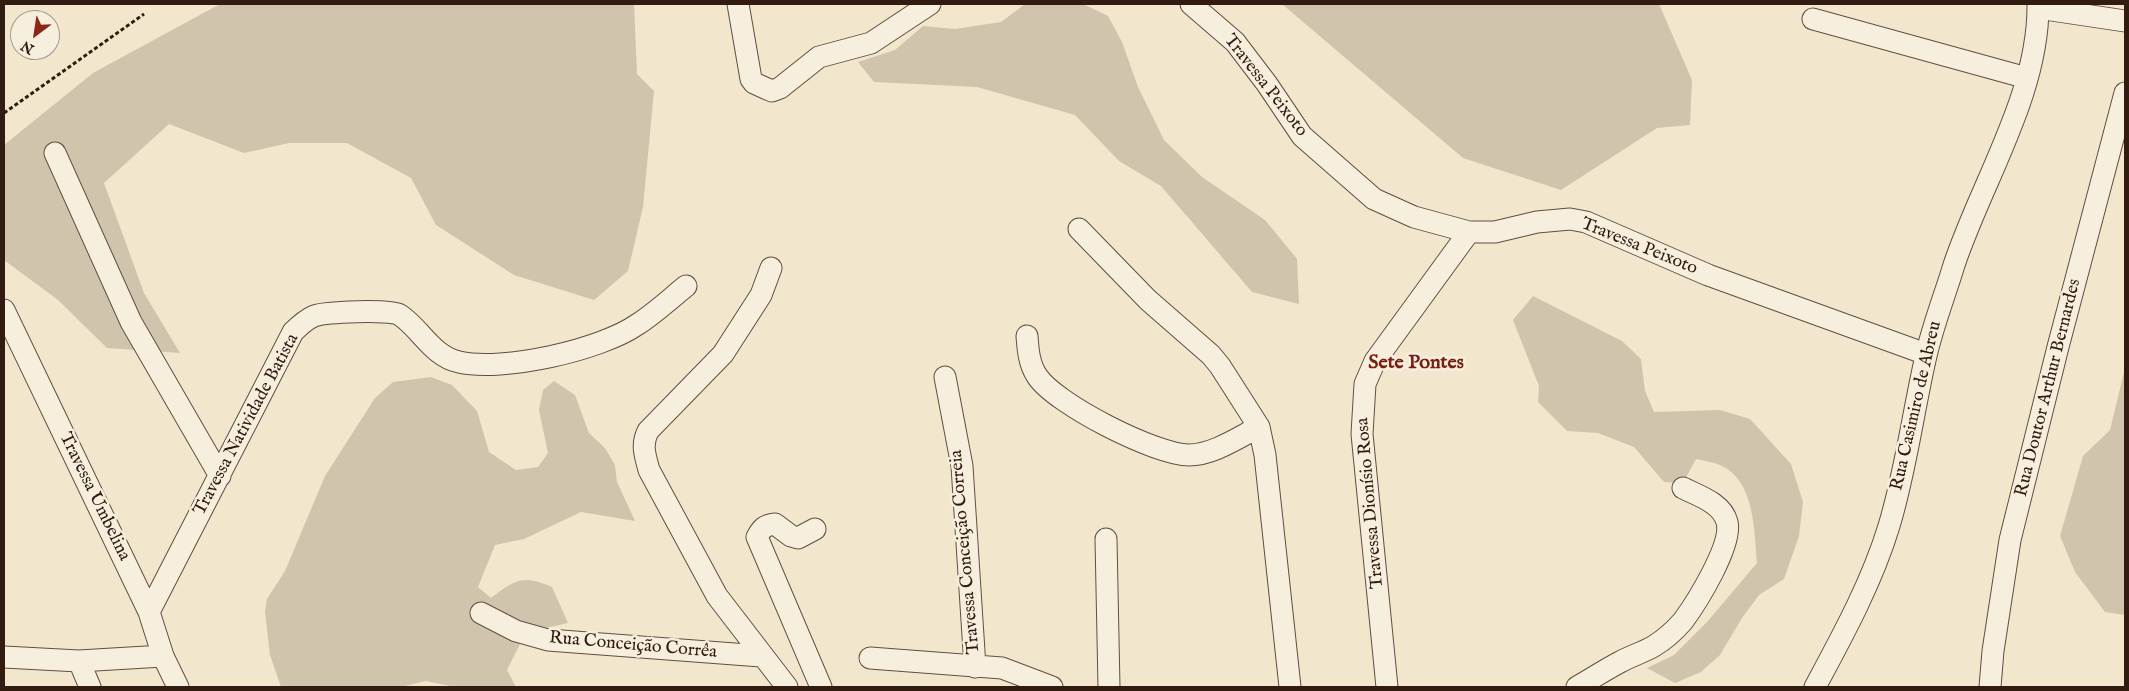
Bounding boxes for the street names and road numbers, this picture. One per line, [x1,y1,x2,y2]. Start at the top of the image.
street label: Travessa Peixoto [1218,31,1312,141]
street label: Travessa Peixoto [1578,214,1700,280]
street label: Rua Doutor Arthur Bernardes [2011,277,2087,499]
street label: Rua Casimiro de Abreu [1887,319,1947,493]
street label: Travessa Natividade Batista [190,330,304,520]
street label: Travessa Dionísio Rosa [1353,417,1389,589]
street label: Travessa Umbelina [54,429,134,565]
street label: Travessa Conceição Correia [946,449,986,655]
street label: Rua Conceição Corrêa [548,628,718,664]

